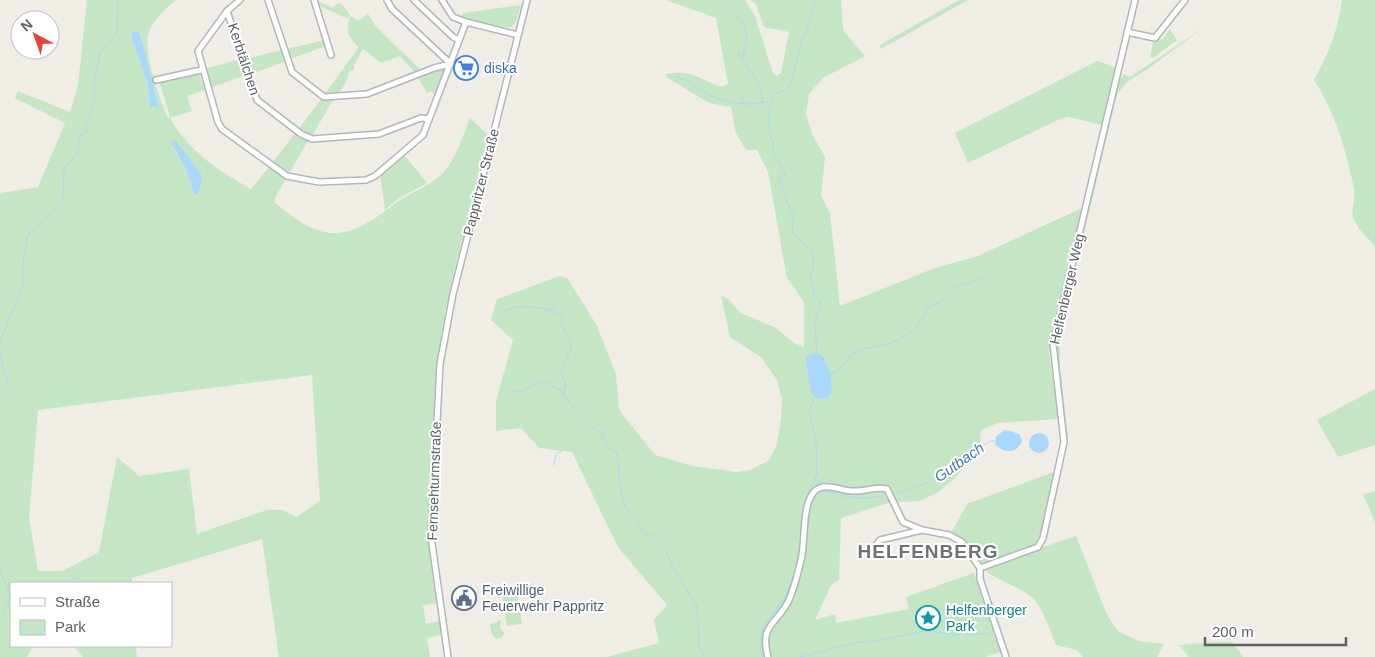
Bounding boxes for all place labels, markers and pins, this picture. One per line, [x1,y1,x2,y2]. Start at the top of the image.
supermarket icon: diska [453,55,479,81]
place label: diska [484,60,517,76]
place label: Freiwillige Feuerwehr Pappritz [482,582,604,614]
public building icon: Freiwillige Feuerwehr Pappritz [451,585,477,611]
place label: Helfenberger Park [946,602,1027,634]
place icon: Helfenberger Park [915,605,941,631]

